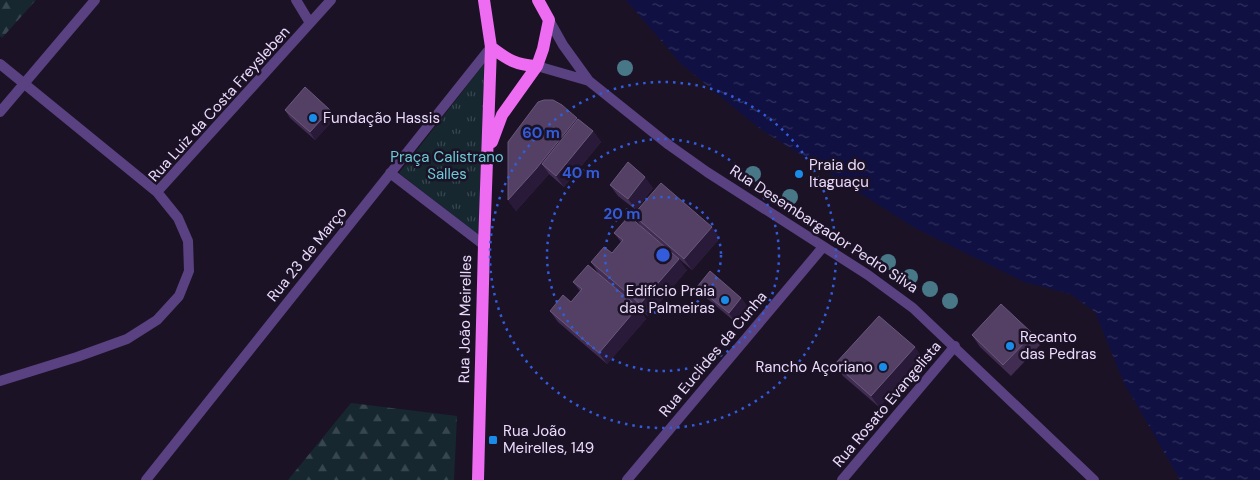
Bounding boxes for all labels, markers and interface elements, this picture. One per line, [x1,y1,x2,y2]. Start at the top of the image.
street label: Rua Luiz da Costa Freysleben [144,22,294,186]
place label: Fundação Hassis [323,108,440,128]
marker: Fundação Hassis [307,112,319,124]
text: 60 m [522,123,560,143]
park label: Praça Calistrano Salles [390,147,504,184]
place label: Praia do Itaguaçu [809,155,869,192]
street label: Rua Desembargador Pedro Silva [726,160,922,298]
text: 40 m [562,163,600,183]
marker: Praia do Itaguaçu [793,168,805,180]
street label: Rua 23 de Março [263,202,352,306]
text: 20 m [604,204,640,224]
centre of rings [654,246,672,264]
street label: Rua João Meirelles [454,255,476,383]
place label: Edifício Praia das Palmeiras [619,281,715,318]
street label: Rua Euclides da Cunha [655,287,771,421]
marker: Edifício Praia das Palmeiras [719,294,731,306]
place label: Recanto das Pedras [1020,327,1097,364]
street label: Rua Rosato Evangelista [828,337,946,471]
marker: Recanto das Pedras [1004,340,1016,352]
place label: Rancho Açoriano [756,357,873,377]
marker: Rancho Açoriano [877,361,889,373]
place label: Rua João Meirelles, 149 [503,421,594,458]
marker: Rua João Meirelles, 149 [487,434,499,446]

